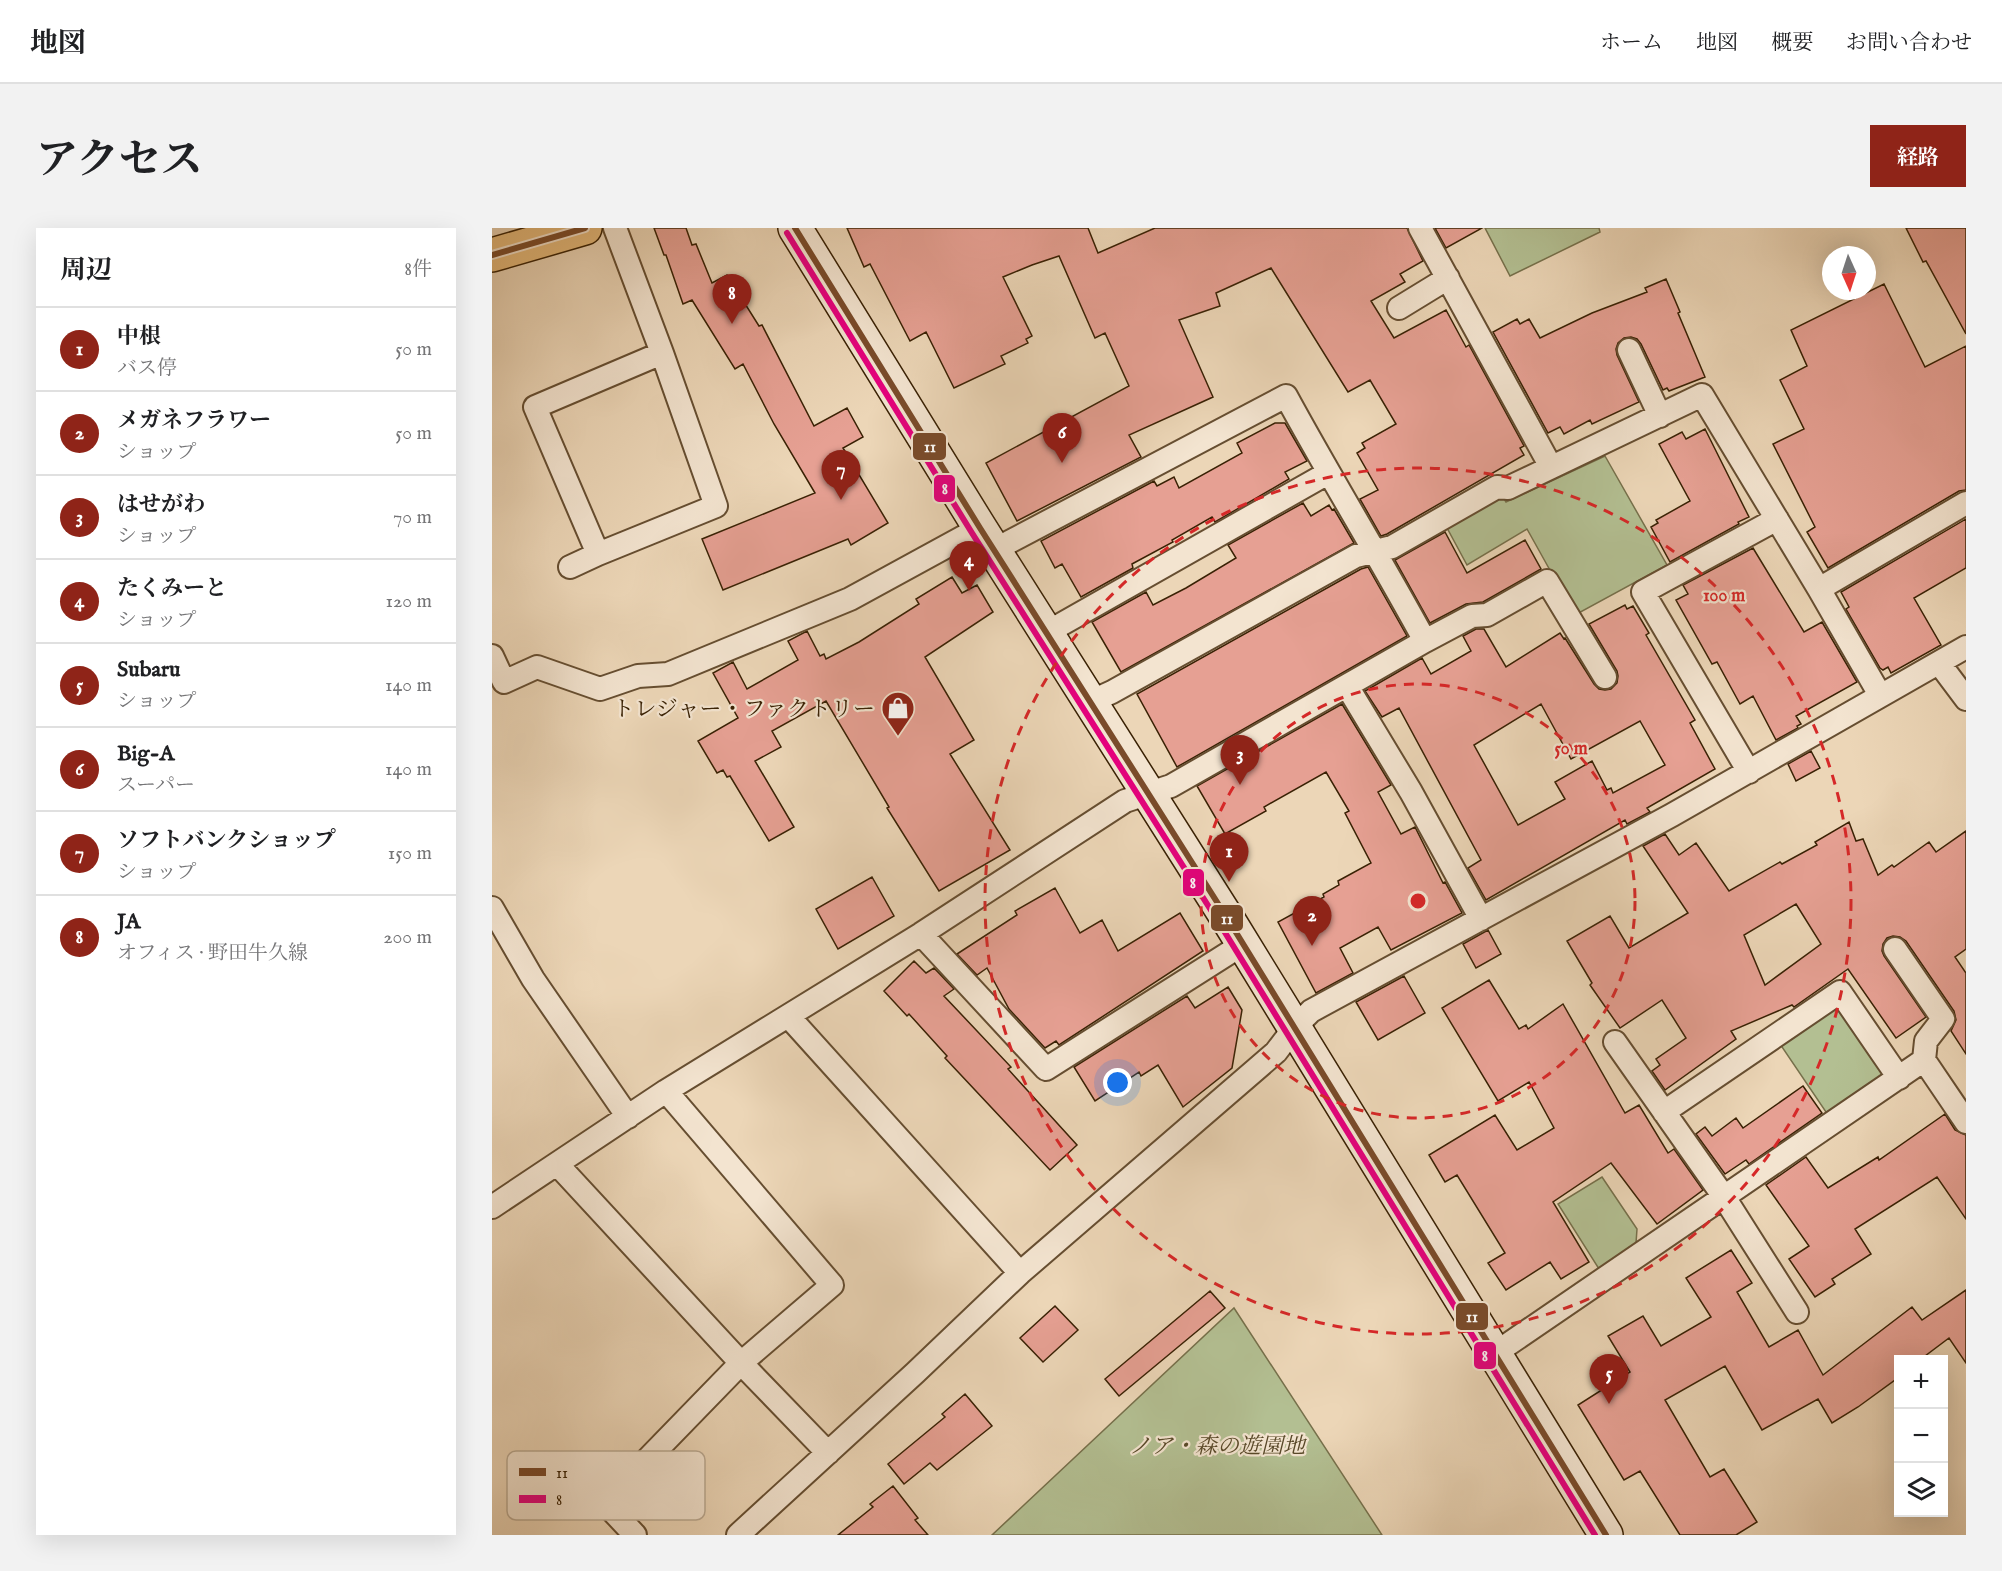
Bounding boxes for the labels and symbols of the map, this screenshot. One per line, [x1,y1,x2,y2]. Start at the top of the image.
north arrow [1822,246,1876,300]
pin: 8 [712,274,752,324]
pin: 6 [1042,414,1082,463]
line badge: 11 [912,432,947,461]
text: 11 [924,438,936,458]
pin: 7 [822,450,860,500]
line badge: 8 [933,474,956,503]
text: 8 [942,480,948,500]
pin: 4 [950,542,988,591]
text: 100 m [1703,585,1745,608]
shop icon: トレジャー・ファクトリー [880,690,916,737]
place label: トレジャー・ファクトリー [612,696,875,724]
pin: 3 [1220,736,1260,785]
text: 50 m [1554,738,1588,761]
pin: 1 [1210,832,1248,882]
line badge: 8 [1182,868,1205,897]
text: 8 [1190,874,1196,894]
centre of rings [1408,891,1428,911]
pin: 2 [1292,896,1332,946]
line badge: 11 [1210,904,1244,932]
text: 11 [1221,910,1233,930]
your location [1103,1068,1132,1097]
line badge: 11 [1455,1302,1489,1331]
text: 11 [1466,1308,1478,1328]
line badge: 8 [1473,1341,1497,1370]
text: 8 [1482,1347,1488,1367]
pin: 5 [1590,1354,1628,1404]
park label: ノア・森の遊園地 [1129,1433,1307,1461]
legend [507,1451,705,1520]
text: 11 [556,1464,568,1484]
text: 8 [556,1491,562,1511]

